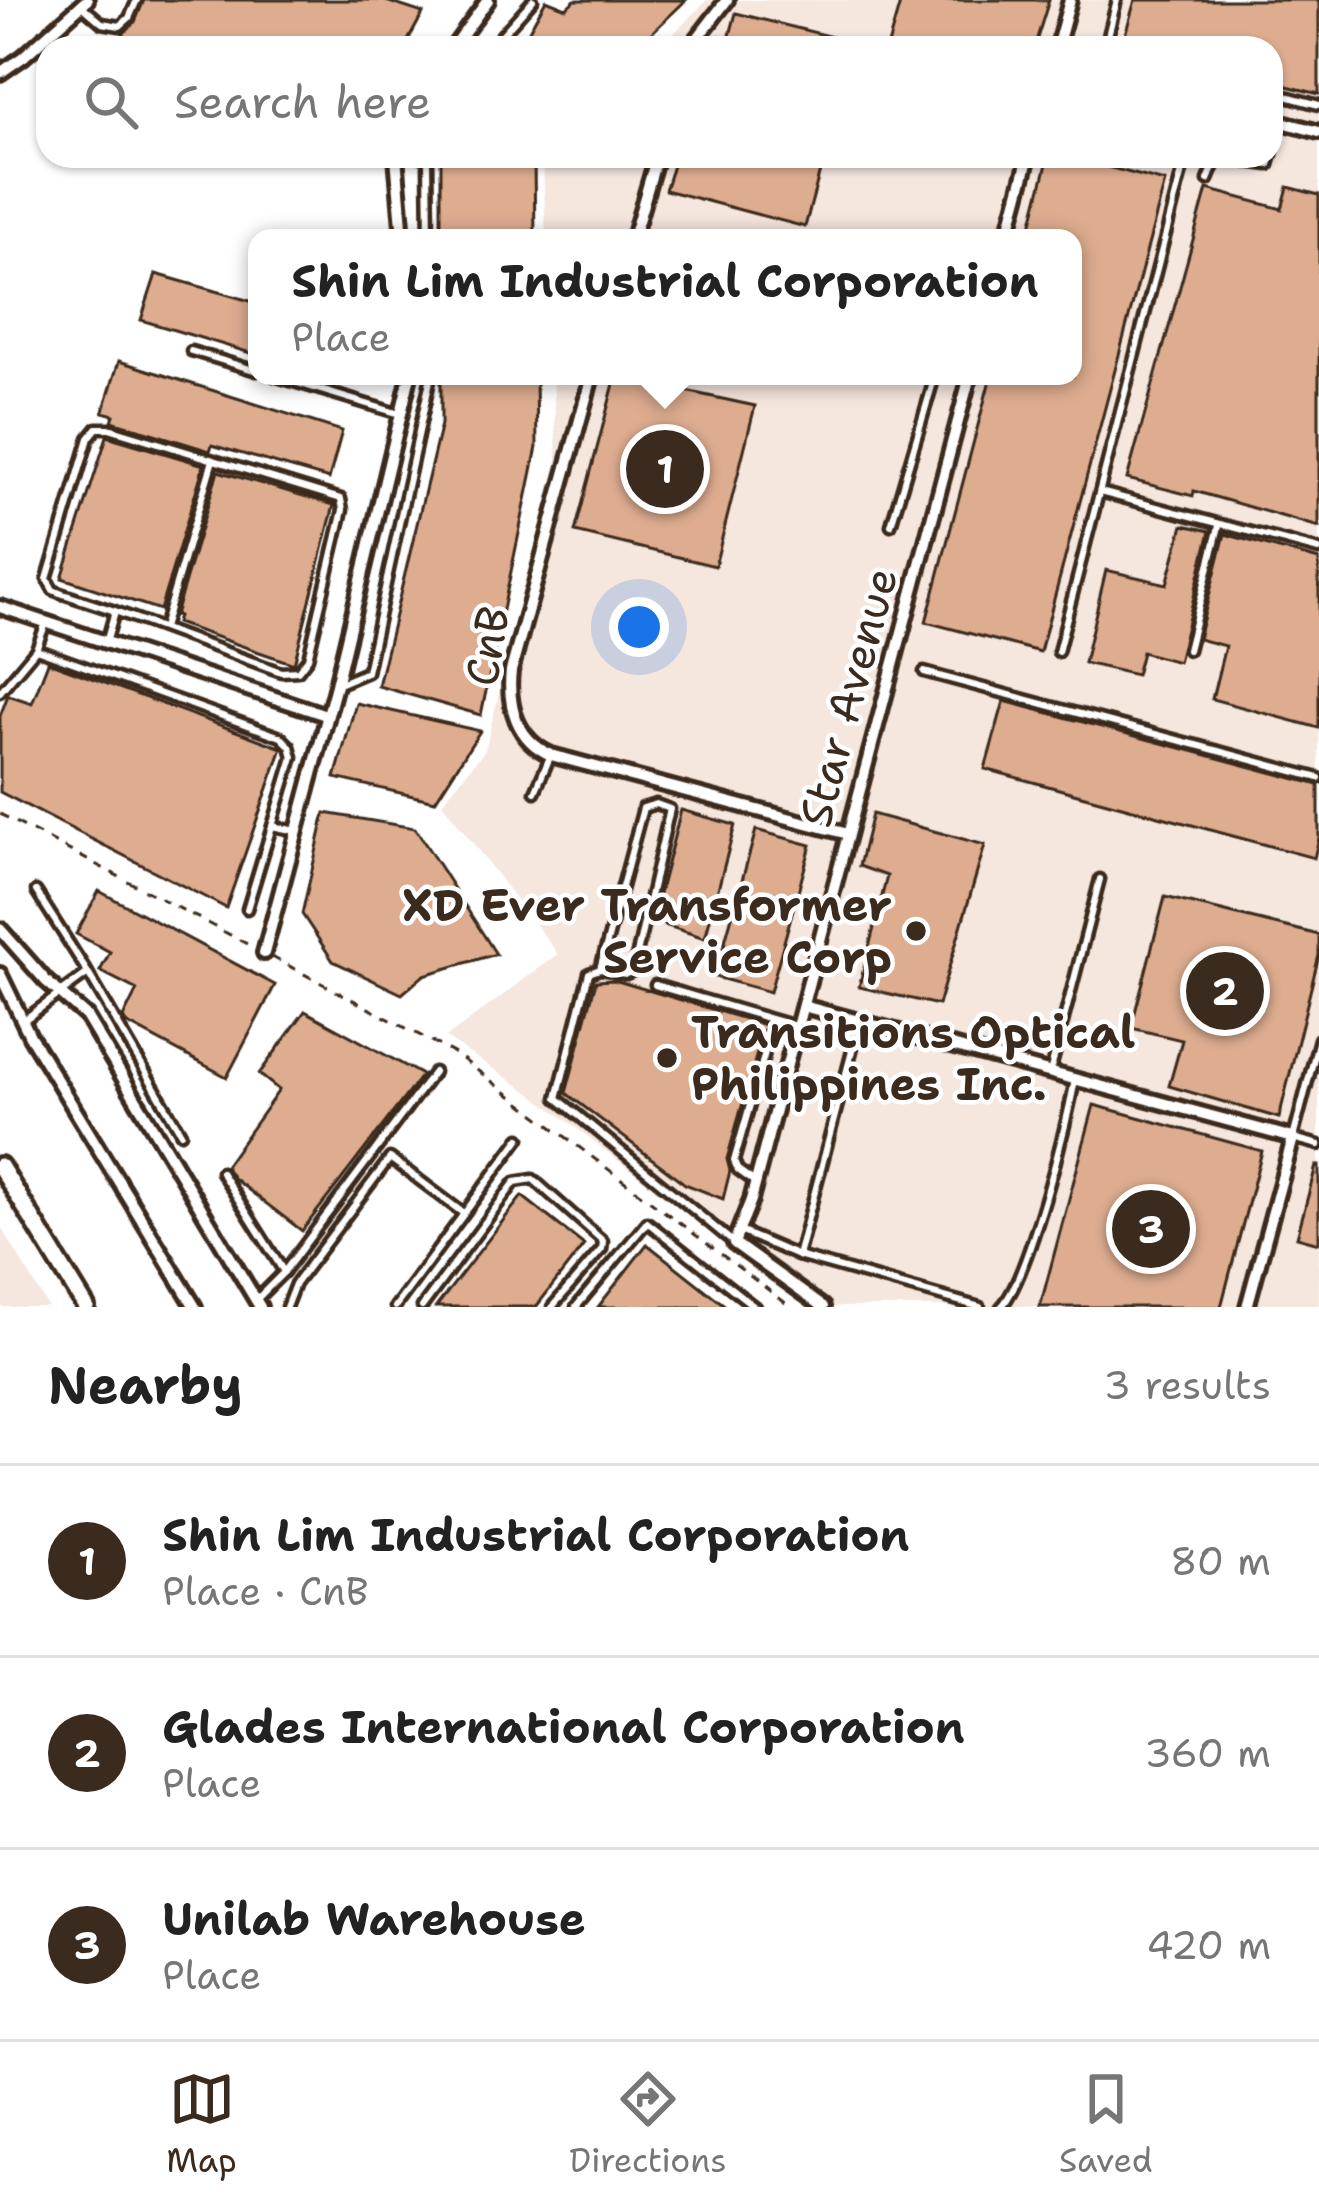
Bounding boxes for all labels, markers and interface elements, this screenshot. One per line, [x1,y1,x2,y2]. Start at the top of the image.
search box [36,36,1283,168]
icon: search [78,69,144,135]
text: Search here [174,72,431,132]
popup [248,229,1082,385]
text: Shin Lim Industrial Corporation [291,251,1039,311]
text: Place [291,311,391,363]
pin: 1 [626,424,704,514]
street label: Star Avenue [785,561,911,833]
your location [609,597,669,657]
street label: CnB [451,602,523,690]
place label: XD Ever Transformer Service Corp [402,875,892,987]
marker: XD Ever Transformer Service Corp [903,918,929,944]
pin: 2 [1186,946,1264,1036]
place label: Transitions Optical Philippines Inc. [691,1002,1135,1114]
marker: Transitions Optical Philippines Inc. [654,1045,680,1071]
pin: 3 [1112,1184,1190,1274]
text: Nearby [48,1351,243,1419]
text: 3 results [1104,1359,1271,1411]
text: Shin Lim Industrial Corporation [162,1505,910,1565]
text: 1 [78,1535,96,1587]
text: 80 m [1170,1535,1271,1587]
text: Place · CnB [162,1565,368,1617]
text: Glades International Corporation [162,1697,965,1757]
text: 2 [73,1727,101,1779]
text: 360 m [1144,1727,1271,1779]
text: Place [162,1757,261,1809]
text: Unilab Warehouse [162,1889,586,1949]
text: 3 [73,1919,101,1971]
text: 420 m [1146,1919,1271,1971]
text: Place [162,1949,261,2001]
tab: Map [166,2066,237,2183]
tab: Directions [569,2066,727,2183]
tab: Saved [1059,2066,1153,2183]

